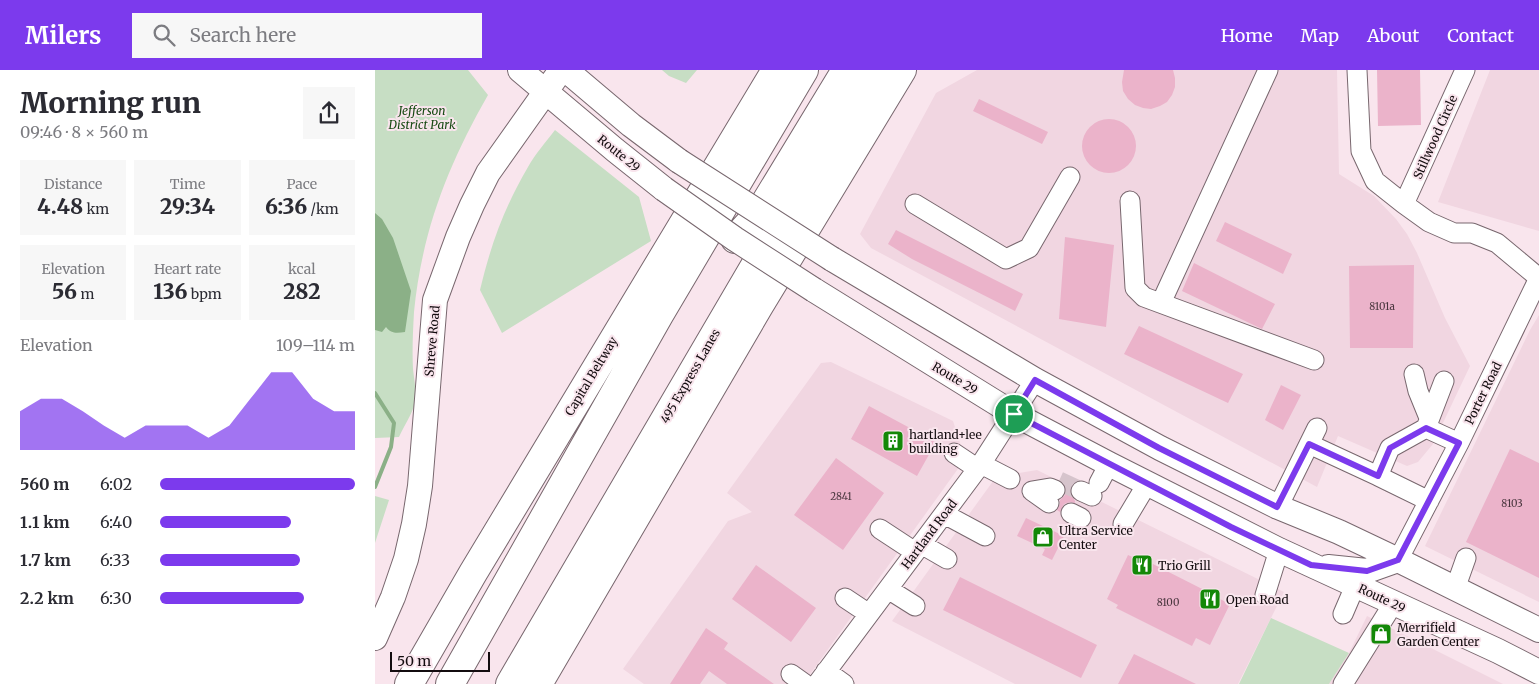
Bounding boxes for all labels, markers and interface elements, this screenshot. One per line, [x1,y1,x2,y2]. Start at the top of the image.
search box [132,13,482,58]
text: Milers [25,20,102,51]
icon: search [150,21,178,49]
text: Search here [190,23,296,47]
text: Home [1221,24,1273,47]
text: Map [1301,24,1339,47]
text: About [1367,24,1419,47]
text: Contact [1447,24,1514,47]
text: Morning run [20,85,201,121]
button: share [303,87,355,139]
street label: Stillwood Circle [1410,93,1460,181]
park label: Jefferson District Park [387,103,456,132]
text: 09:46 · 8 × 560 m [20,122,148,142]
street label: Route 29 [595,131,643,175]
text: Distance [44,175,102,193]
text: Time [170,175,205,193]
text: Pace [287,175,317,193]
text: 4.48 [37,193,83,220]
text: 29:34 [160,193,215,220]
text: 6:36 [265,193,307,220]
text: km [83,200,109,218]
text: /km [307,200,339,218]
text: Elevation [41,260,105,278]
text: Heart rate [154,260,221,278]
text: kcal [288,260,316,278]
text: 56 [52,278,77,305]
text: 136 [153,278,187,305]
text: 282 [283,278,320,305]
text: m [77,285,94,303]
text: bpm [187,285,222,303]
house number: 8101a [1369,300,1395,313]
street label: Shreve Road [421,305,443,377]
street label: 495 Express Lanes [657,326,723,426]
street label: Capital Beltway [562,334,620,418]
text: Elevation [20,335,93,355]
text: 109–114 m [276,335,355,355]
street label: Route 29 [930,359,980,397]
street label: Porter Road [1461,359,1505,427]
pin [993,393,1035,435]
icon: arrive [1000,400,1028,428]
place label: hartland+lee building [908,427,982,456]
building icon: hartland+lee building [881,429,905,453]
text: 560 m [20,474,69,494]
text: 6:02 [100,474,132,494]
house number: 2841 [830,490,852,503]
street label: Hartland Road [898,496,960,572]
house number: 8103 [1501,497,1523,510]
text: 1.1 km [20,512,70,532]
text: 6:40 [100,512,132,532]
place label: Ultra Service Center [1059,523,1133,552]
shop icon: Ultra Service Center [1031,525,1055,549]
text: 1.7 km [20,550,71,570]
text: 6:33 [100,550,130,570]
restaurant icon: Trio Grill [1130,553,1154,577]
place label: Trio Grill [1158,558,1211,573]
street label: Route 29 [1356,581,1408,615]
restaurant icon: Open Road [1198,587,1222,611]
text: 2.2 km [20,588,74,608]
text: 6:30 [100,588,132,608]
place label: Open Road [1226,592,1289,607]
house number: 8100 [1157,596,1179,609]
place label: Merrifield Garden Center [1397,620,1480,649]
shop icon: Merrifield Garden Center [1369,622,1393,646]
scale bar [390,649,490,672]
text: 50 m [397,652,431,670]

